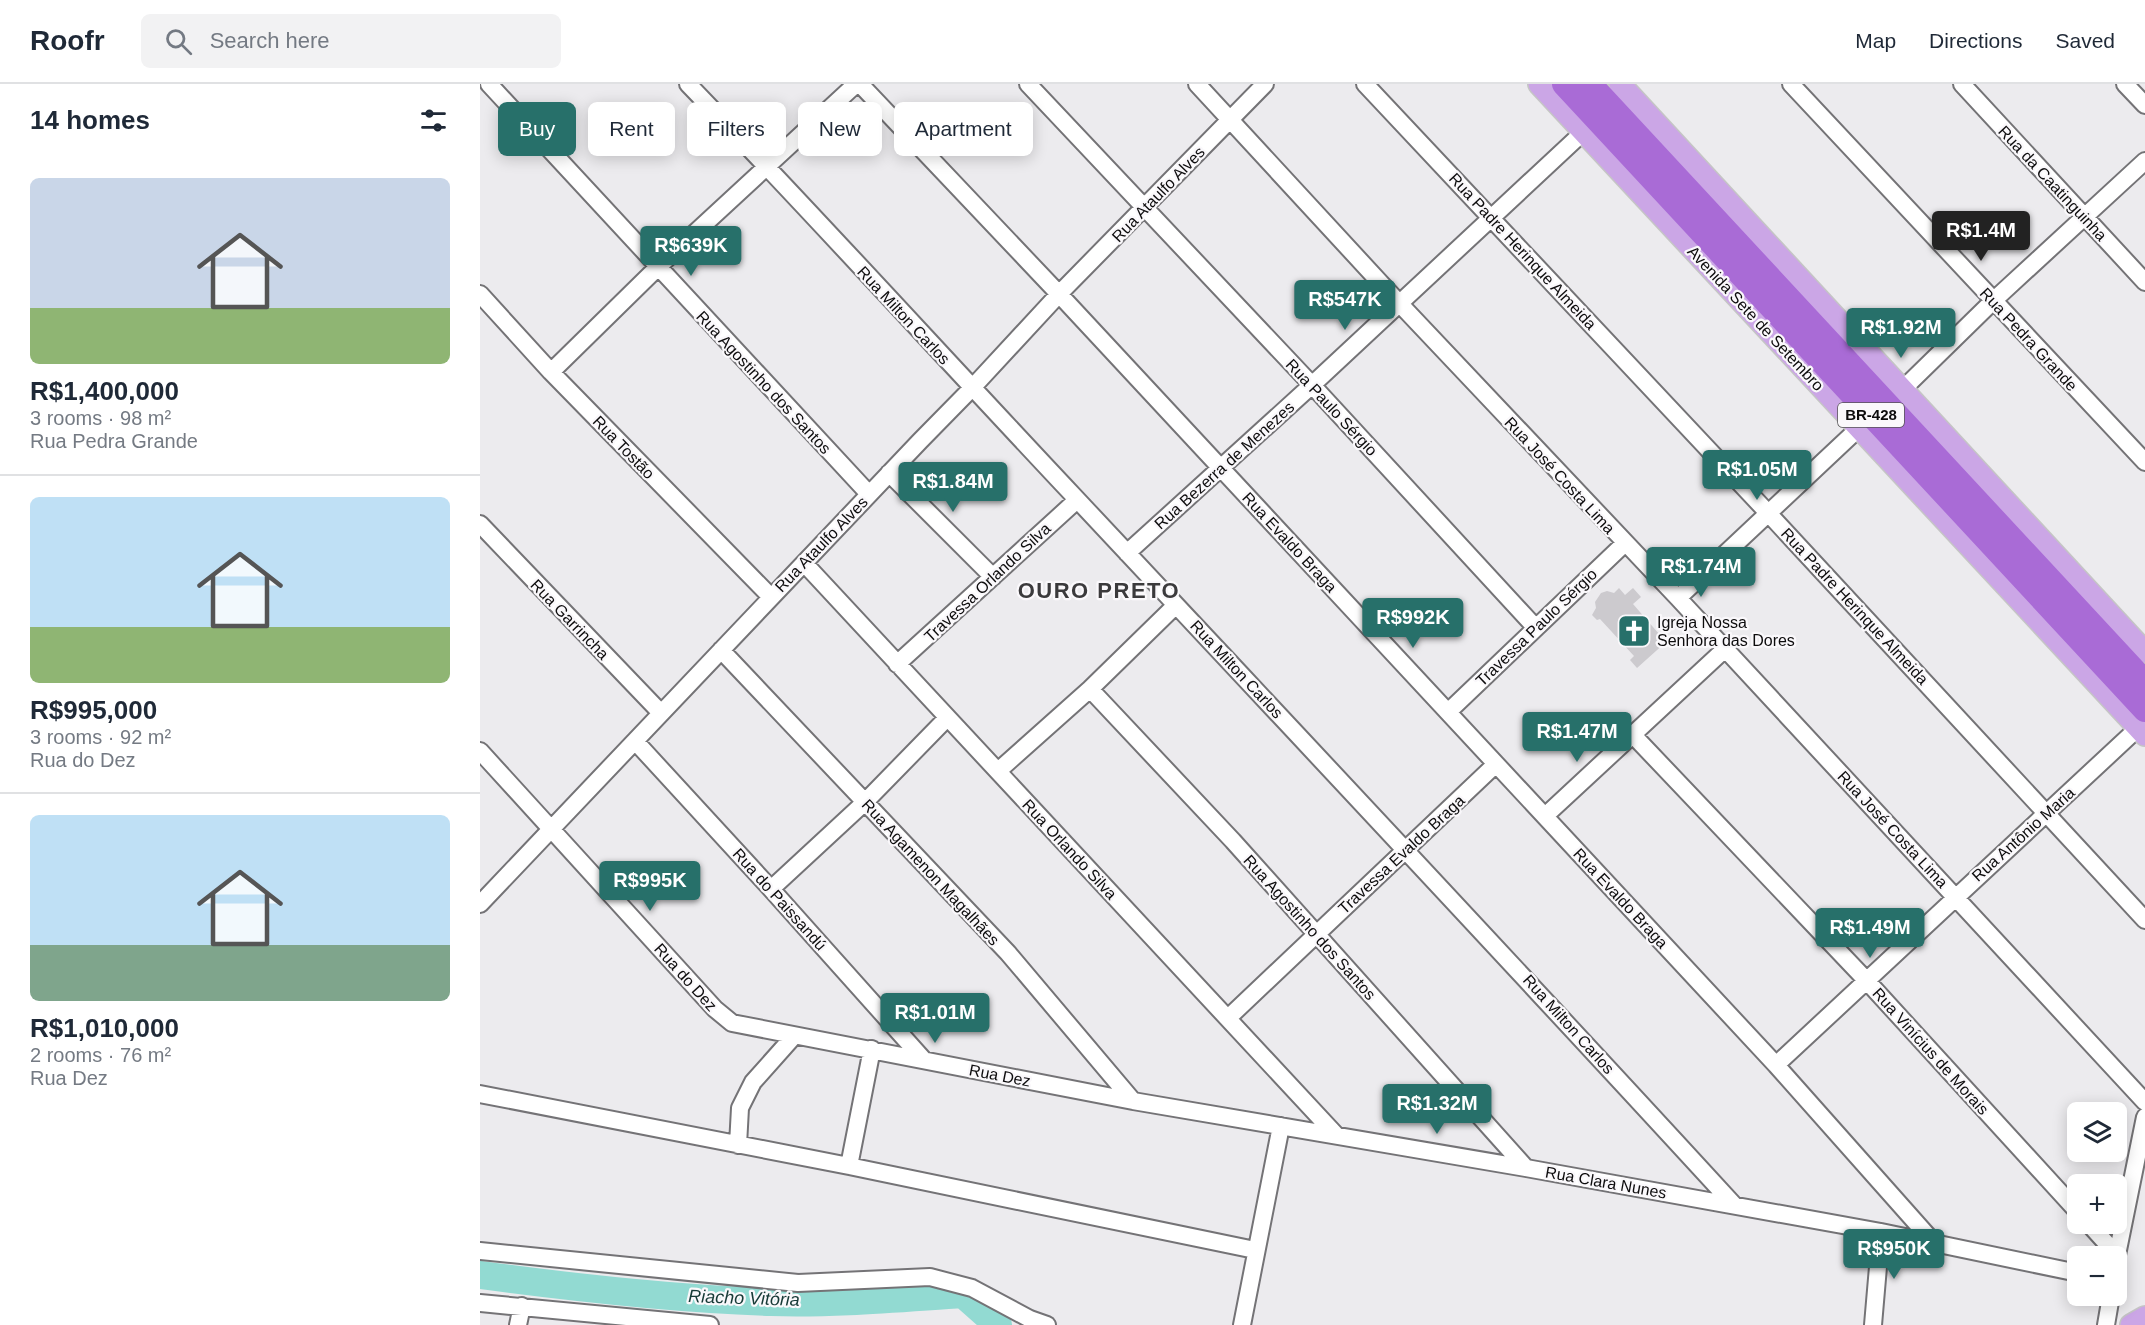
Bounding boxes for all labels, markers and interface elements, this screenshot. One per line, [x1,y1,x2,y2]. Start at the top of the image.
search box [141,14,561,68]
text: Roofr [30,25,105,56]
icon: search [162,25,195,58]
text: Search here [210,28,330,53]
text: Map [1855,29,1896,52]
text: Directions [1929,29,2022,52]
text: Saved [2055,29,2115,52]
chip: Buy [498,102,576,156]
chip: Rent [588,102,675,156]
chip: Filters [687,102,786,156]
chip: New [798,102,882,156]
chip: Apartment [894,102,1033,156]
icon: filters [417,104,450,137]
text: 14 homes [30,105,150,135]
street label: Rua da Caatinguinha [1995,123,2110,244]
street label: Rua Ataulfo Alves [1109,143,1208,245]
street label: Rua Padre Herinque Almeida [1446,170,1600,333]
pin: R$1.4M [1932,211,2030,262]
icon: home [186,217,294,325]
text: R$1.4M [1946,219,2016,241]
pin: R$639K [642,226,740,277]
text: R$639K [654,234,728,256]
street label: Avenida Sete de Setembro [1684,243,1827,394]
street label: Rua Milton Carlos [854,263,953,368]
pin: R$547K [1296,280,1394,331]
street label: Rua Pedra Grande [1977,284,2081,394]
text: R$547K [1308,288,1382,310]
street label: Rua Agostinho dos Santos [693,308,834,457]
pin: R$1.92M [1846,308,1956,359]
text: R$1.92M [1860,316,1942,338]
street label: Rua Paulo Sérgio [1283,356,1381,459]
text: R$1,400,000 [30,376,179,406]
street label: Rua Bezerra de Menezes [1151,398,1297,532]
road number: BR-428 [1838,403,1904,427]
text: 3 rooms · 98 m² [30,407,171,429]
street label: Rua Tostão [590,412,658,482]
street label: Rua José Costa Lima [1501,414,1618,537]
text: Rua Pedra Grande [30,430,198,452]
pin: R$1.05M [1702,450,1812,501]
text: R$1.05M [1716,458,1798,480]
pin: R$1.84M [898,462,1008,513]
text: R$1.84M [912,470,994,492]
street label: Rua Evaldo Braga [1239,489,1340,596]
street label: Rua Ataulfo Alves [772,493,871,595]
street label: Travessa Orlando Silva [921,520,1054,645]
street label: Rua Padre Herinque Almeida [1778,525,1932,688]
icon: home [186,536,294,644]
pin: R$1.74M [1646,547,1756,598]
text: R$1.74M [1660,555,1742,577]
street label: Travessa Paulo Sérgio [1472,565,1600,689]
street label: Rua Garrincha [527,576,612,663]
district label: OURO PRETO [1018,578,1180,603]
pin: R$992K [1364,598,1462,649]
text: R$992K [1376,606,1450,628]
church icon: Igreja Nossa Senhora das Dores [1616,613,1652,649]
place label: Igreja Nossa Senhora das Dores [1657,614,1795,649]
street label: Rua Milton Carlos [1187,617,1286,722]
text: R$995,000 [30,695,157,725]
pin: R$1.47M [1522,712,1632,763]
text: R$1.47M [1536,720,1618,742]
text: 3 rooms · 92 m² [30,726,171,748]
text: Rua do Dez [30,749,136,771]
street label: Rua José Costa Lima [1834,768,1951,891]
street label: Rua Antônio Maria [1969,784,2078,885]
street label: Travessa Evaldo Braga [1335,792,1468,917]
street label: Rua Agamenon Magalhães [859,796,1003,949]
street label: Rua Orlando Silva [1019,796,1120,903]
street label: Rua do Paissandú [730,845,830,954]
street label: Rua Evaldo Braga [1570,845,1671,952]
street label: Rua Agostinho dos Santos [1240,852,1379,1003]
icon: home [186,854,294,962]
pin: R$995K [601,861,699,912]
text: R$995K [613,869,687,891]
pin: R$1.49M [1815,908,1925,959]
text: R$1.49M [1829,916,1911,938]
street label: Rua do Dez [651,940,720,1014]
street label: Rua Milton Carlos [1520,971,1617,1077]
street label: Rua Vinícius de Morais [1869,985,1992,1118]
pin: R$1.01M [880,993,990,1044]
text: R$1.01M [894,1001,976,1023]
text: R$1,010,000 [30,1013,179,1043]
text: 2 rooms · 76 m² [30,1044,171,1066]
street label: Rua Dez [968,1061,1032,1090]
text: Rua Dez [30,1067,108,1089]
pin: R$1.32M [1382,1084,1492,1135]
text: R$1.32M [1396,1092,1478,1114]
map controls [2067,1102,2127,1306]
button: layers [2067,1102,2127,1162]
street label: Rua Clara Nunes [1544,1163,1668,1202]
button: + [2067,1174,2127,1234]
pin: R$950K [1845,1229,1943,1280]
text: R$950K [1857,1237,1931,1259]
button: − [2067,1246,2127,1306]
water label: Riacho Vitória [688,1286,800,1310]

